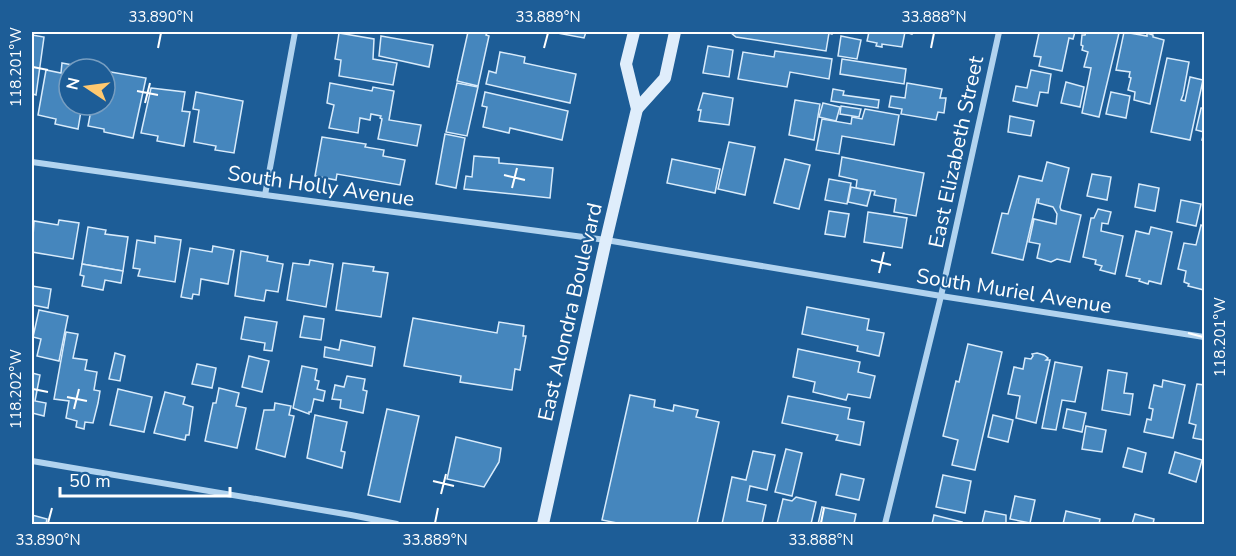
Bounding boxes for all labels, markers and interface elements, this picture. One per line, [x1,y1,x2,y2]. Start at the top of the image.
text: 33.890°N [128,7,194,27]
text: 33.889°N [515,7,581,27]
text: 33.888°N [901,7,967,27]
text: 118.201°W [6,27,26,107]
street label: East Elizabeth Street [922,53,990,250]
north arrow [57,57,117,117]
text: N [61,76,85,92]
street label: South Holly Avenue [226,159,416,213]
street label: East Alondra Boulevard [531,200,609,424]
street label: South Muriel Avenue [914,262,1114,320]
text: 118.201°W [1210,297,1230,377]
text: 118.202°W [6,349,26,429]
scale bar [60,460,230,498]
text: 50 m [69,469,111,493]
text: 33.890°N [15,530,81,550]
text: 33.889°N [402,530,468,550]
text: 33.888°N [788,530,854,550]

